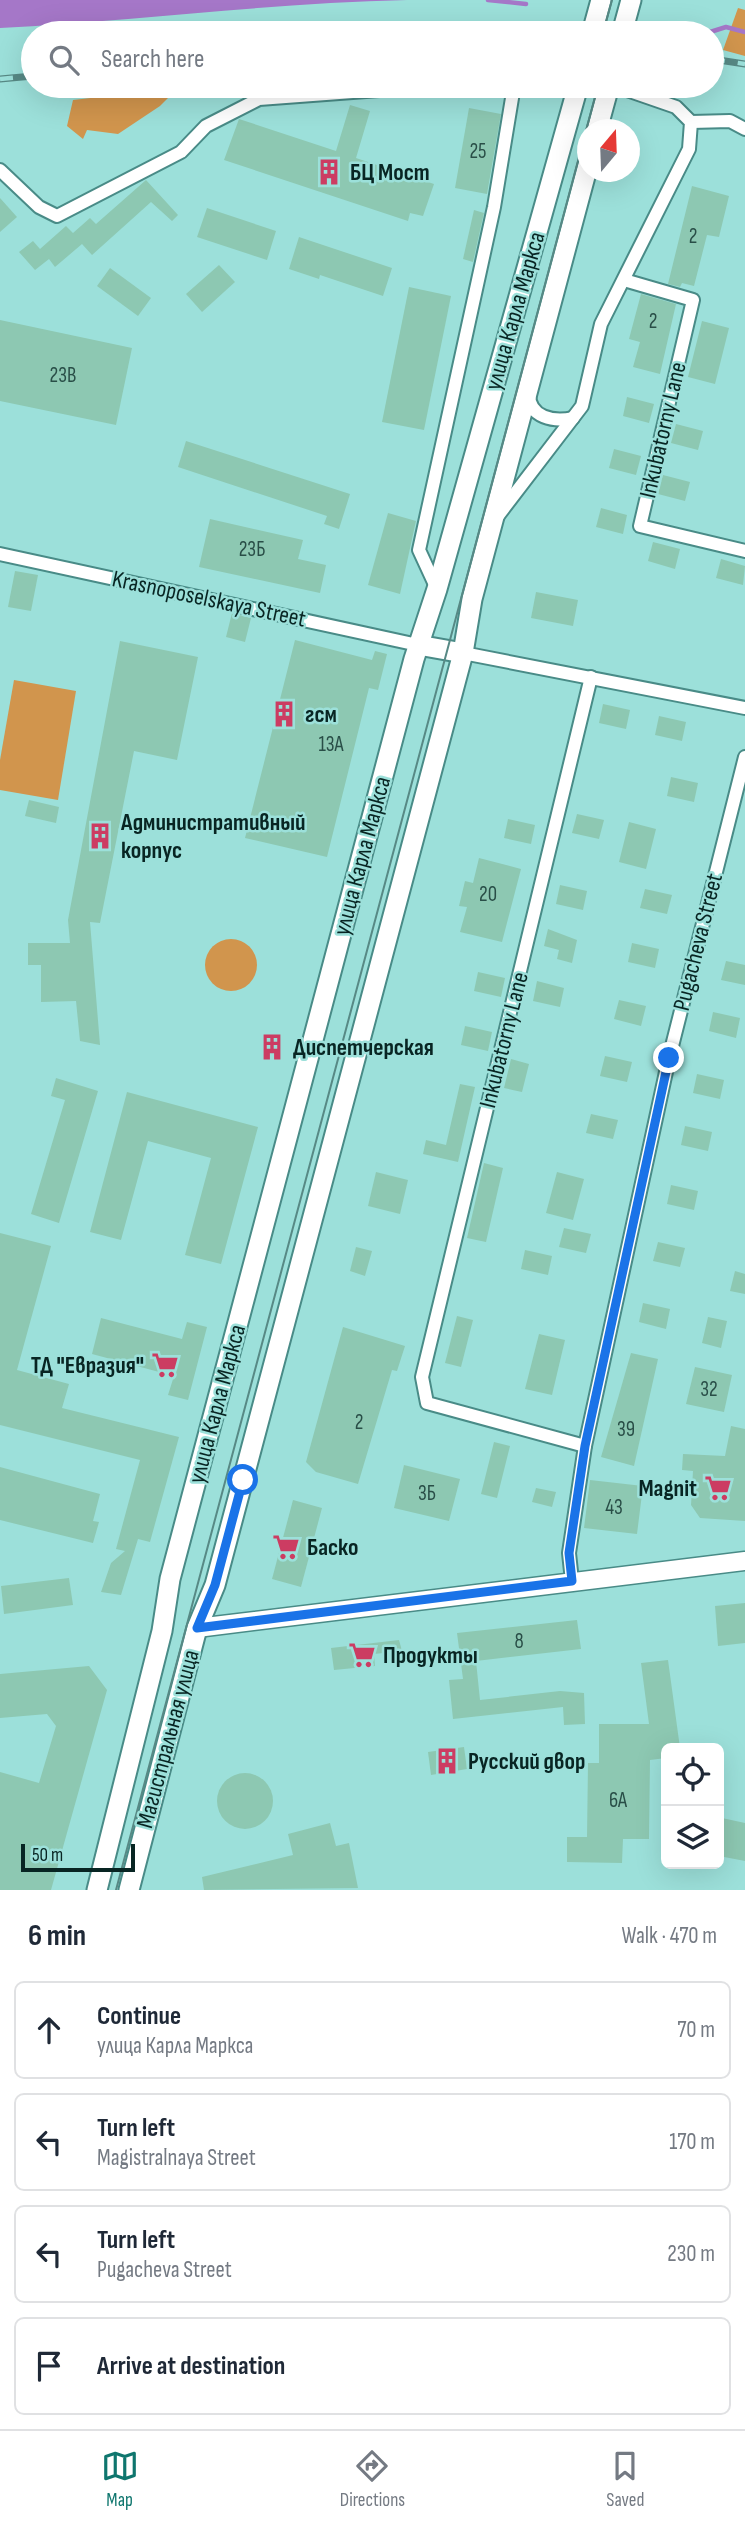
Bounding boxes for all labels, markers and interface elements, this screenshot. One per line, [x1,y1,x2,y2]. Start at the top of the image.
search box [21,21,724,98]
icon: search [45,41,83,79]
text: Search here [101,44,204,75]
north arrow [577,119,640,182]
house number: 25 [469,139,487,164]
building icon: БЦ Мост [314,157,344,187]
place label: БЦ Мост [350,158,430,187]
house number: 2 [689,224,697,249]
street label: улица Карла Маркса [479,229,551,393]
house number: 2 [649,309,657,334]
street label: Inkubatorny Lane [633,359,693,501]
house number: 23В [50,363,76,388]
house number: 23Б [239,537,265,562]
street label: Krasnoposelskaya Street [109,564,309,634]
building icon: гсм [269,699,299,729]
place label: гсм [305,700,337,729]
house number: 13А [318,732,345,757]
street label: улица Карла Маркса [327,773,397,939]
place label: Административный корпус [120,808,306,865]
building icon: Административный корпус [85,821,115,851]
street label: Pugacheva Street [667,870,729,1014]
house number: 20 [479,882,497,907]
street label: Inkubatorny Lane [473,969,535,1111]
building icon: Диспетчерская [257,1032,287,1062]
place label: Диспетчерская [293,1033,434,1062]
route end [653,1042,684,1073]
street label: улица Карла Маркса [182,1321,252,1487]
supermarket icon: ТД "Евразия" [150,1350,180,1380]
place label: ТД "Евразия" [31,1351,144,1380]
house number: 32 [700,1377,718,1402]
house number: 2 [355,1410,363,1435]
house number: 39 [617,1417,635,1442]
route start [227,1464,258,1495]
supermarket icon: Magnit [703,1473,733,1503]
place label: Magnit [638,1474,697,1503]
house number: 3Б [418,1481,436,1506]
house number: 43 [605,1495,623,1520]
supermarket icon: Баско [271,1532,301,1562]
place label: Баско [307,1533,358,1562]
house number: 8 [514,1629,524,1654]
supermarket icon: Продукты [347,1640,377,1670]
place label: Продукты [383,1641,478,1670]
street label: Магистральная улица [130,1647,206,1831]
map controls [661,1743,724,1869]
button: locate [661,1743,724,1806]
building icon: Русский двор [432,1746,462,1776]
place label: Русский двор [468,1747,585,1776]
house number: 6А [609,1788,628,1813]
button: layers [661,1806,724,1869]
scale bar [21,1841,135,1873]
text: 50 m [32,1844,63,1867]
text: 6 min [28,1918,86,1954]
text: Walk · 470 m [622,1922,717,1950]
text: Continue [97,2001,181,2032]
icon: ahead [30,2011,68,2049]
text: 70 m [677,2016,715,2044]
text: улица Карла Маркса [97,2032,253,2060]
text: Turn left [97,2113,175,2144]
icon: left [30,2123,68,2161]
text: 170 m [669,2128,715,2156]
text: Magistralnaya Street [97,2144,256,2172]
text: Turn left [97,2225,175,2256]
icon: left [30,2235,68,2273]
text: 230 m [667,2240,715,2268]
text: Pugacheva Street [97,2256,232,2284]
icon: arrive [30,2347,68,2385]
text: Arrive at destination [97,2351,285,2382]
tab: Map [101,2447,139,2512]
tab: Directions [340,2447,405,2512]
tab: Saved [606,2447,644,2512]

